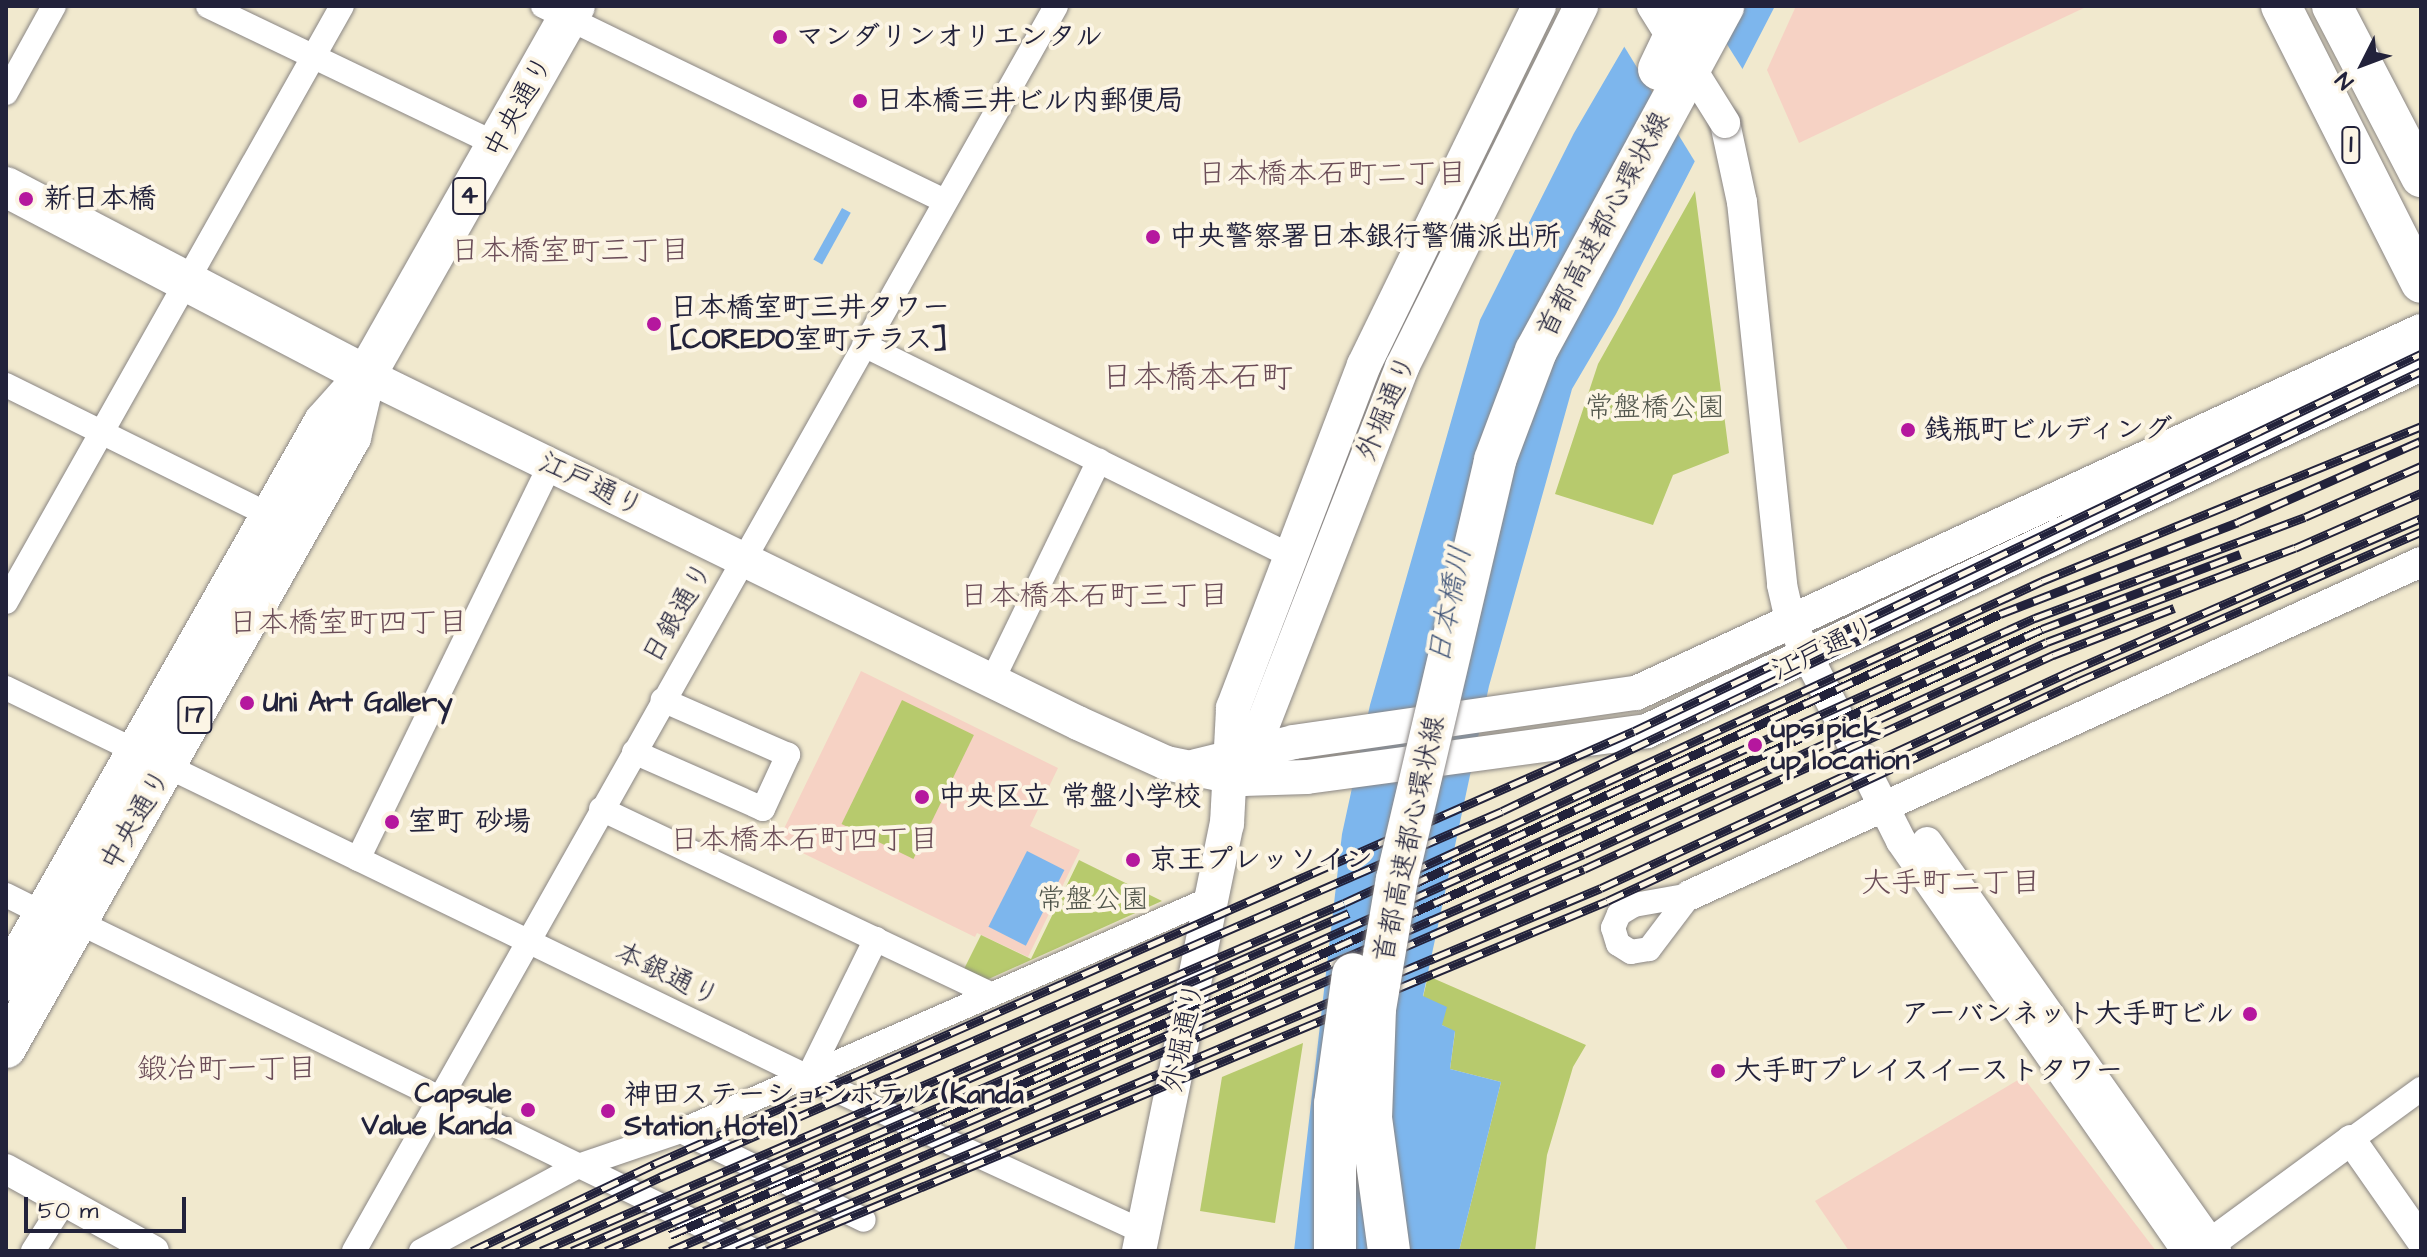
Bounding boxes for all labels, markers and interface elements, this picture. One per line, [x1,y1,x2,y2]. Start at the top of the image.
place label: マンダリンオリエンタル [796,20,1104,54]
north arrow [2323,24,2403,104]
marker: マンダリンオリエンタル [771,28,789,46]
street label: 中央通り [477,50,561,164]
text: N [2329,65,2361,96]
place label: 日本橋三井ビル内郵便局 [876,84,1184,118]
marker: 日本橋三井ビル内郵便局 [851,92,869,110]
street label: 首都高速都心環状線 [1530,106,1678,344]
road number: 1 [2341,123,2361,167]
district label: 日本橋本石町二丁目 [1197,156,1467,192]
road number: 4 [451,174,487,218]
place label: 新日本橋 [44,182,156,216]
marker: 新日本橋 [15,188,37,210]
place label: 中央警察署日本銀行警備派出所 [1169,220,1561,254]
marker: 中央警察署日本銀行警備派出所 [1144,228,1162,246]
district label: 日本橋室町三丁目 [450,233,690,269]
place label: 日本橋室町三井タワー [COREDO室町テラス] [670,291,950,357]
marker: 日本橋室町三井タワー [COREDO室町テラス] [645,315,663,333]
street label: 外堀通り [1350,350,1424,466]
district label: 日本橋本石町 [1101,359,1293,397]
park label: 常盤橋公園 [1585,391,1725,425]
place label: 銭瓶町ビルディング [1924,413,2176,447]
marker: 銭瓶町ビルディング [1899,421,1917,439]
street label: 江戸通り [533,445,649,525]
water label: 日本橋川 [1421,543,1479,667]
street label: 日銀通り [635,556,721,670]
district label: 日本橋本石町三丁目 [959,578,1229,614]
district label: 日本橋室町四丁目 [228,605,468,641]
street label: 江戸通り [1766,610,1882,688]
place label: Uni Art Gallery [263,686,452,720]
road number: 17 [177,693,213,737]
marker: Uni Art Gallery [238,694,256,712]
street label: 首都高速都心環状線 [1367,712,1453,966]
place label: ups pick up location [1771,712,1909,778]
marker: ups pick up location [1746,736,1764,754]
street label: 中央通り [93,763,179,877]
place label: 中央区立 常盤小学校 [938,780,1201,814]
marker: 中央区立 常盤小学校 [913,788,931,806]
place label: 室町 砂場 [408,805,531,839]
marker: 室町 砂場 [383,813,401,831]
district label: 日本橋本石町四丁目 [669,822,939,858]
place label: 京王プレッソイン [1149,843,1373,877]
marker: 京王プレッソイン [1124,851,1142,869]
district label: 大手町二丁目 [1861,865,2041,901]
park label: 常盤公園 [1037,883,1149,917]
street label: 本銀通り [609,935,725,1015]
street label: 外堀通り [1156,979,1212,1095]
place label: アーバンネット大手町ビル [1899,997,2234,1031]
marker: アーバンネット大手町ビル [2241,1005,2259,1023]
district label: 鍛冶町一丁目 [137,1051,317,1087]
place label: 大手町プレイスイーストタワー [1734,1054,2124,1088]
marker: 大手町プレイスイーストタワー [1709,1062,1727,1080]
place label: Capsule Value Kanda [361,1077,512,1143]
place label: 神田ステーションホテル (Kanda Station Hotel) [624,1078,1025,1144]
marker: Capsule Value Kanda [519,1101,537,1119]
marker: 神田ステーションホテル (Kanda Station Hotel) [599,1102,617,1120]
scale bar [28,1181,190,1231]
text: 50 m [38,1194,98,1228]

